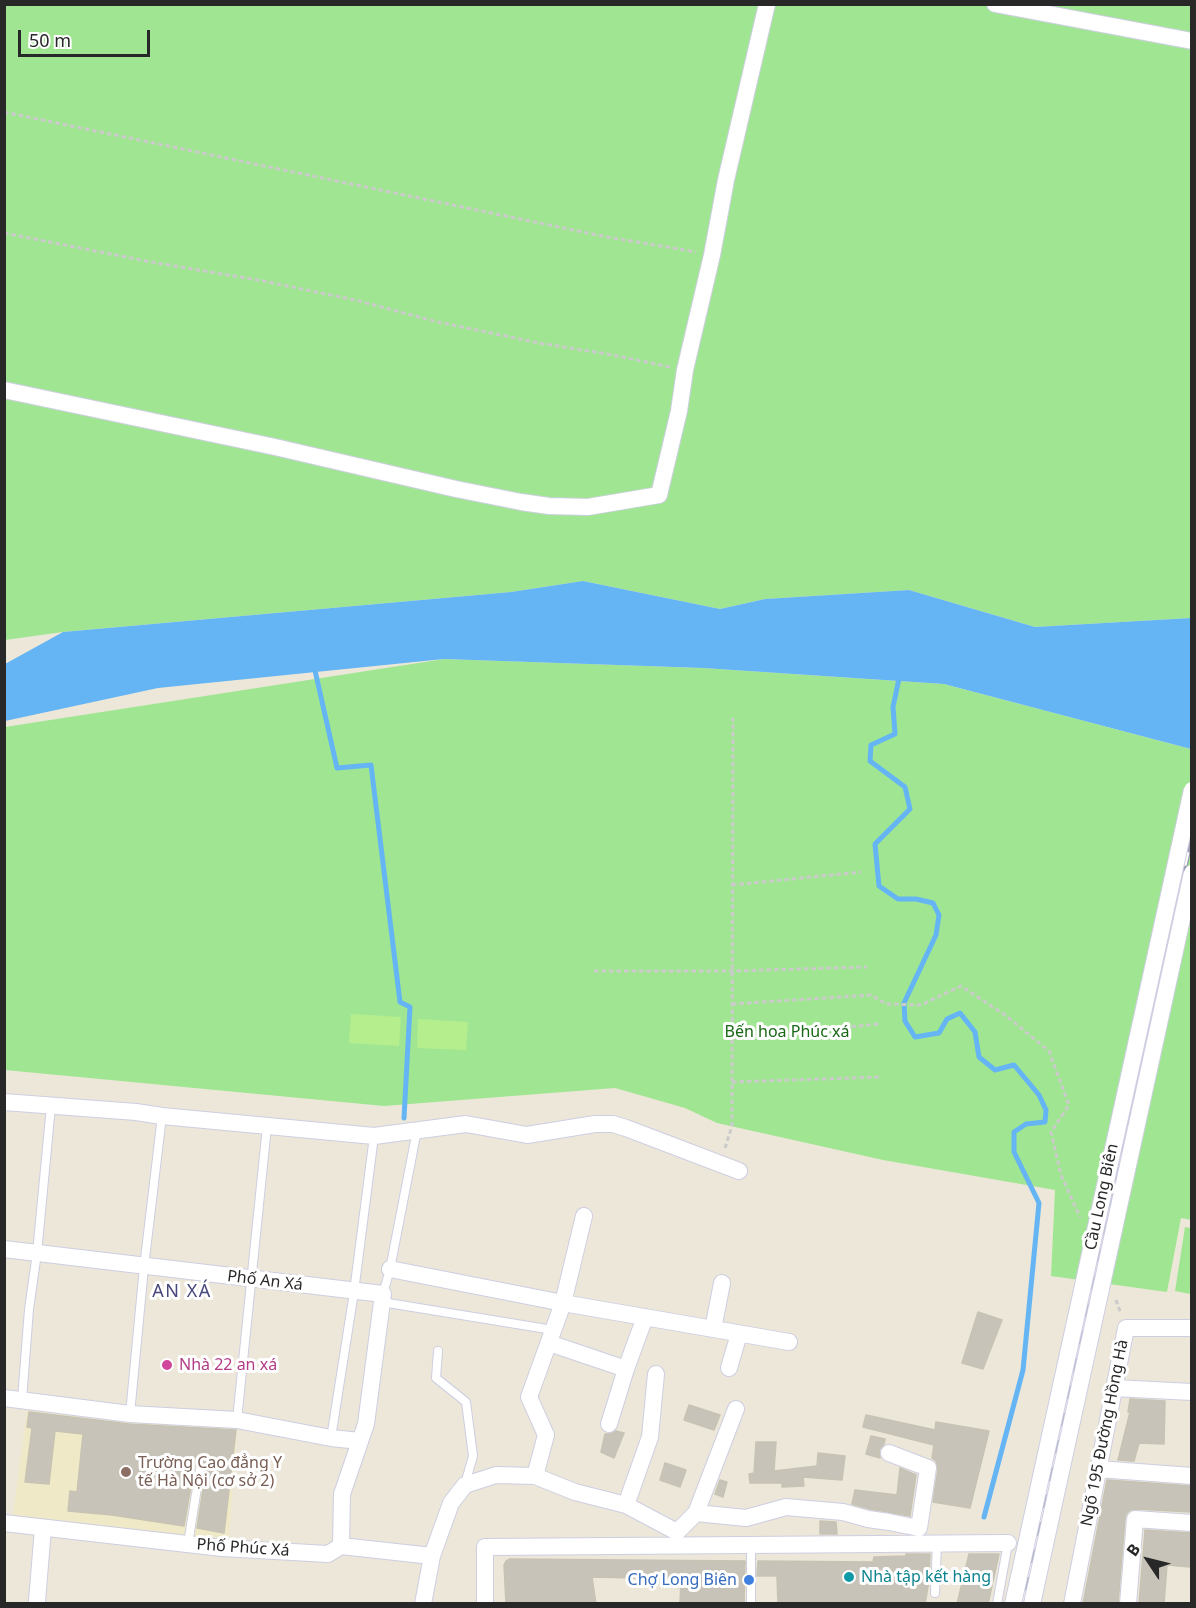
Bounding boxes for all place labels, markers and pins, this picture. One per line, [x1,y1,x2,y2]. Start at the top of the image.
place label: Nhà 22 an xá [179,1355,277,1375]
marker: Nhà 22 an xá [160,1358,174,1372]
place label: Trường Cao đẳng Y tế Hà Nội (cơ sở 2) [138,1453,282,1491]
marker: Trường Cao đẳng Y tế Hà Nội (cơ sở 2) [119,1465,133,1479]
place label: Nhà tập kết hàng [861,1567,991,1587]
place label: Chợ Long Biên [628,1570,737,1590]
marker: Nhà tập kết hàng [842,1570,856,1584]
marker: Chợ Long Biên [742,1573,756,1587]

